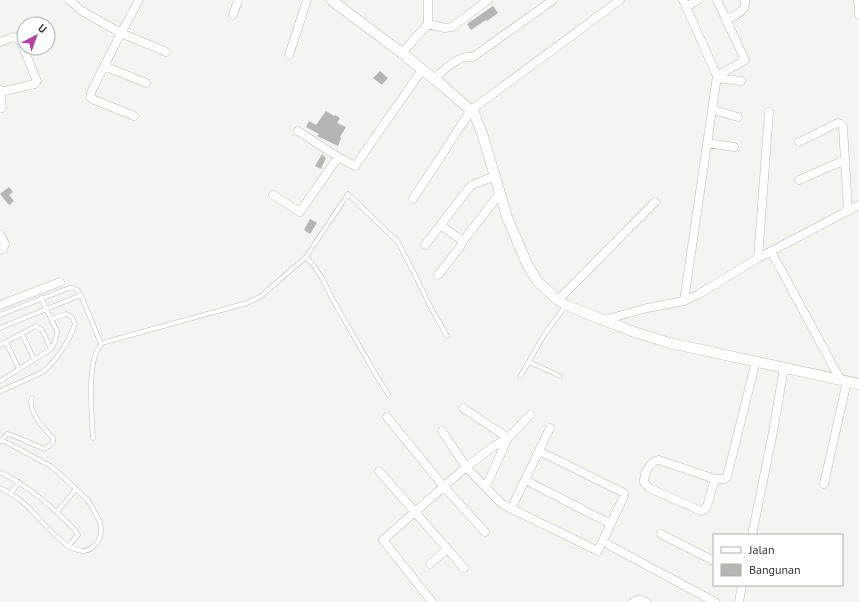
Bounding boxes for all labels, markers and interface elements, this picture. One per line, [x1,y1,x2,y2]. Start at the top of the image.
north arrow [16,16,56,56]
text: U [35,21,50,36]
legend [713,534,843,586]
text: Jalan [748,542,774,557]
text: Bangunan [749,562,801,577]

